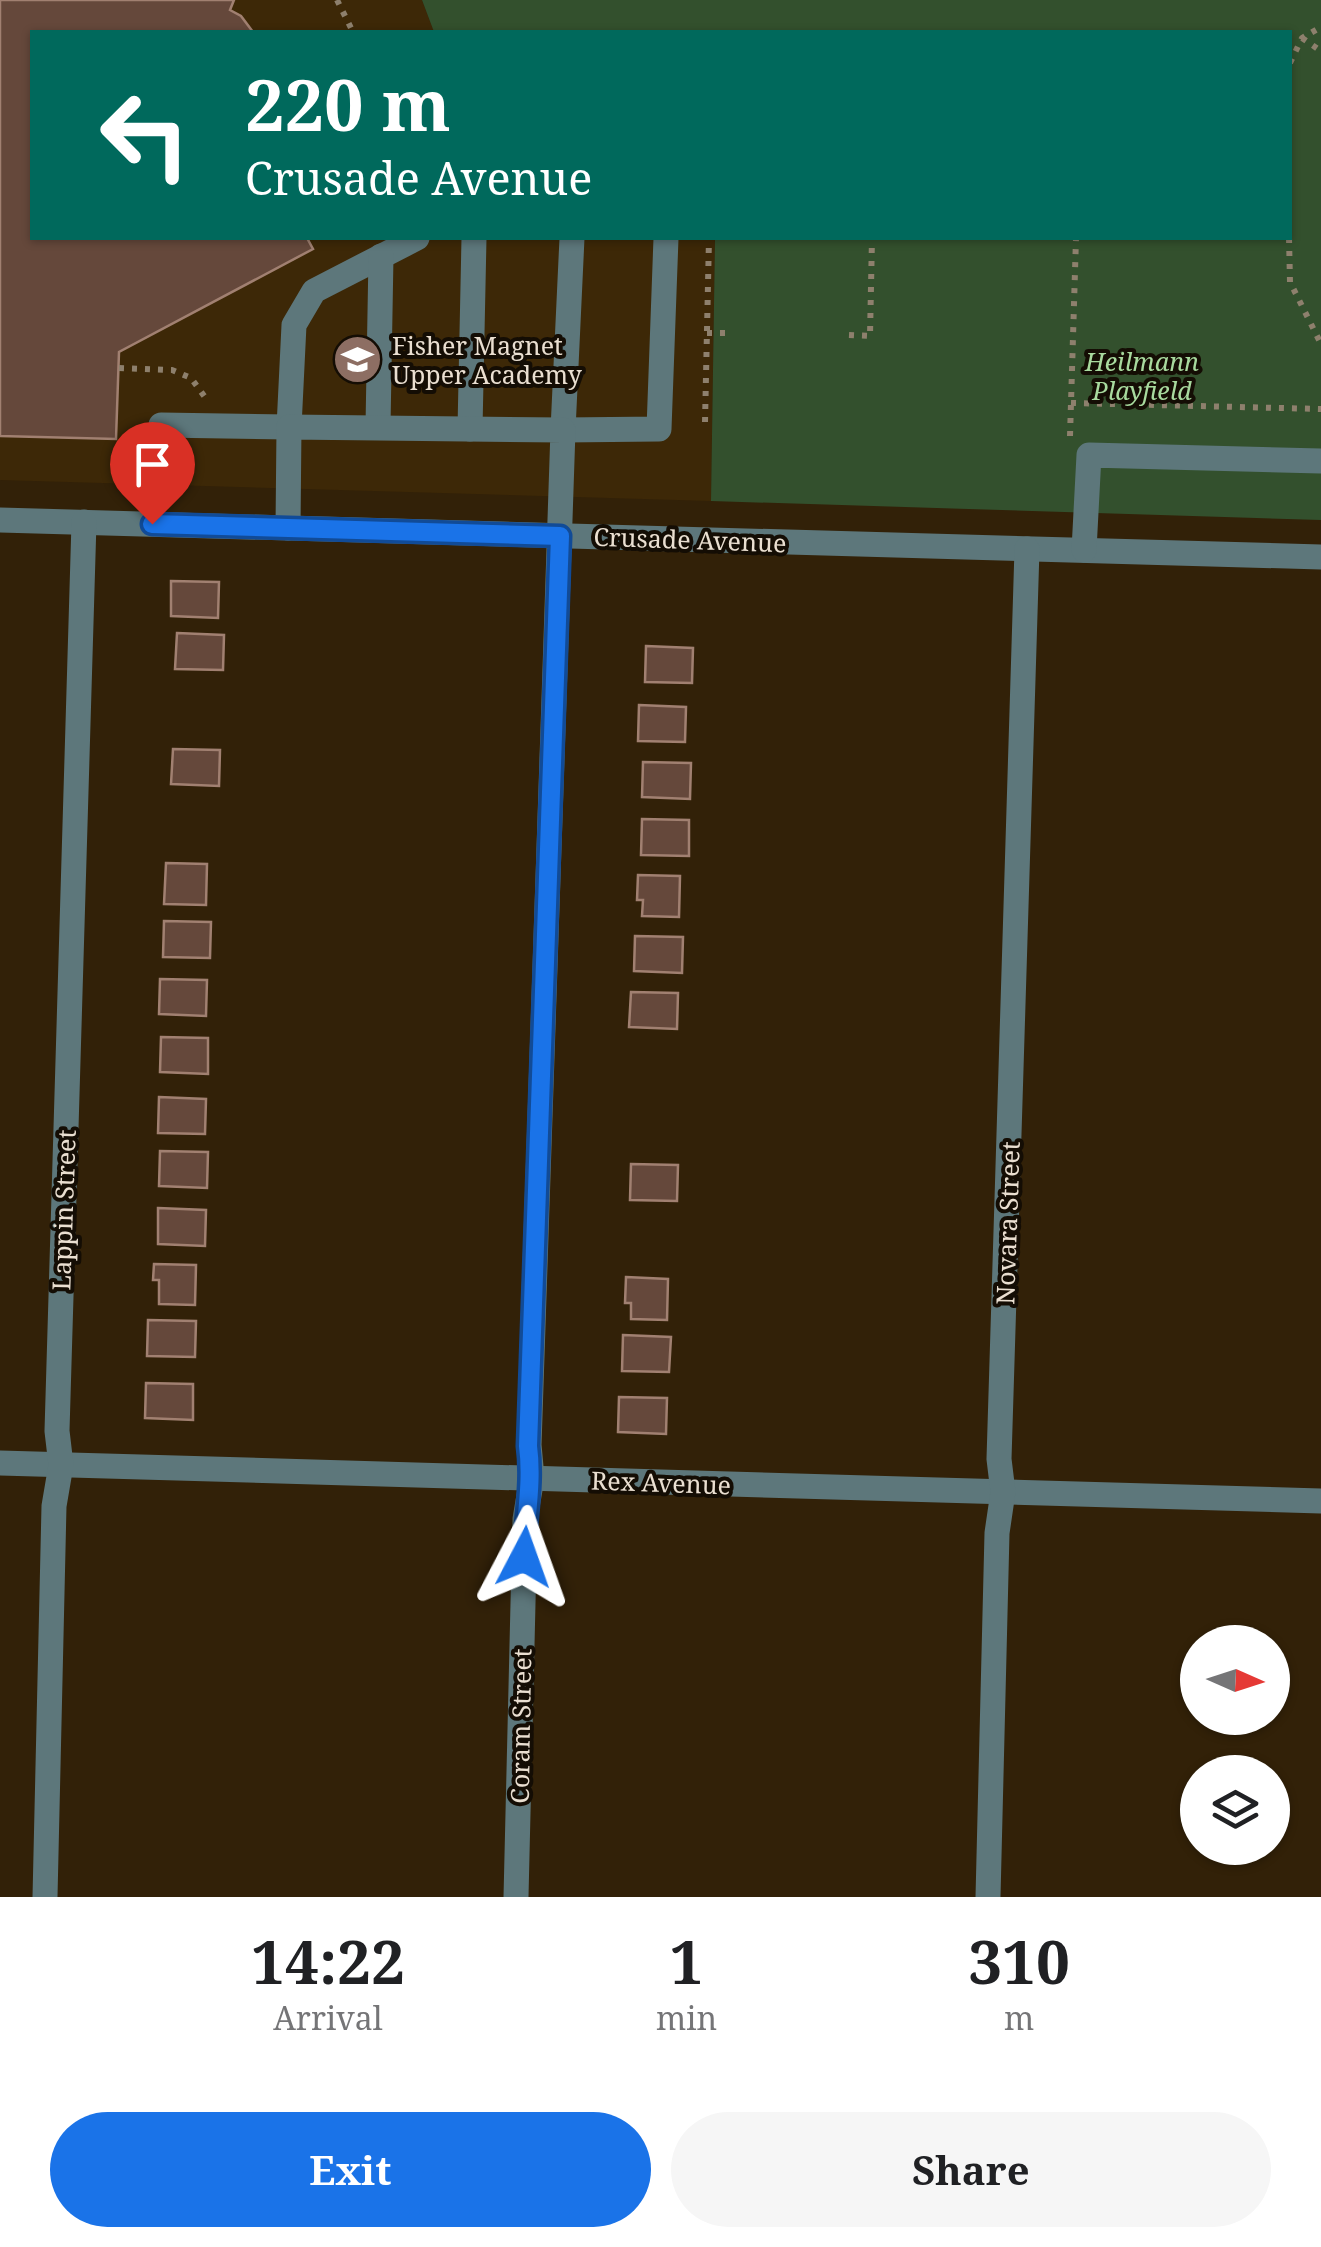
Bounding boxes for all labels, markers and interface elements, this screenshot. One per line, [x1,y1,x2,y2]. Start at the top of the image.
text: 220 m [245,56,451,152]
icon: left [80,70,210,200]
text: Crusade Avenue [245,147,592,208]
place label: Fisher Magnet Upper Academy [392,328,583,391]
school or university icon: Fisher Magnet Upper Academy [331,333,383,385]
park label: Heilmann Playfield [1084,344,1199,407]
pin [110,422,195,525]
icon: arrive [125,437,180,492]
street label: Crusade Avenue [593,519,787,559]
street label: Lappin Street [43,1129,83,1291]
street label: Novara Street [987,1140,1027,1305]
street label: Rex Avenue [590,1463,732,1501]
position arrow [472,1505,576,1609]
north arrow [1180,1625,1290,1735]
map controls [1180,1625,1290,1865]
street label: Coram Street [502,1648,538,1804]
button: layers [1180,1755,1290,1865]
text: 14:22 [251,1920,405,2002]
text: 1 [670,1920,704,2002]
text: 310 [968,1920,1070,2002]
text: Arrival [273,1996,383,2039]
text: min [656,1996,717,2039]
text: m [1004,1996,1034,2039]
button: Exit [50,2112,651,2227]
button: Share [671,2112,1271,2227]

